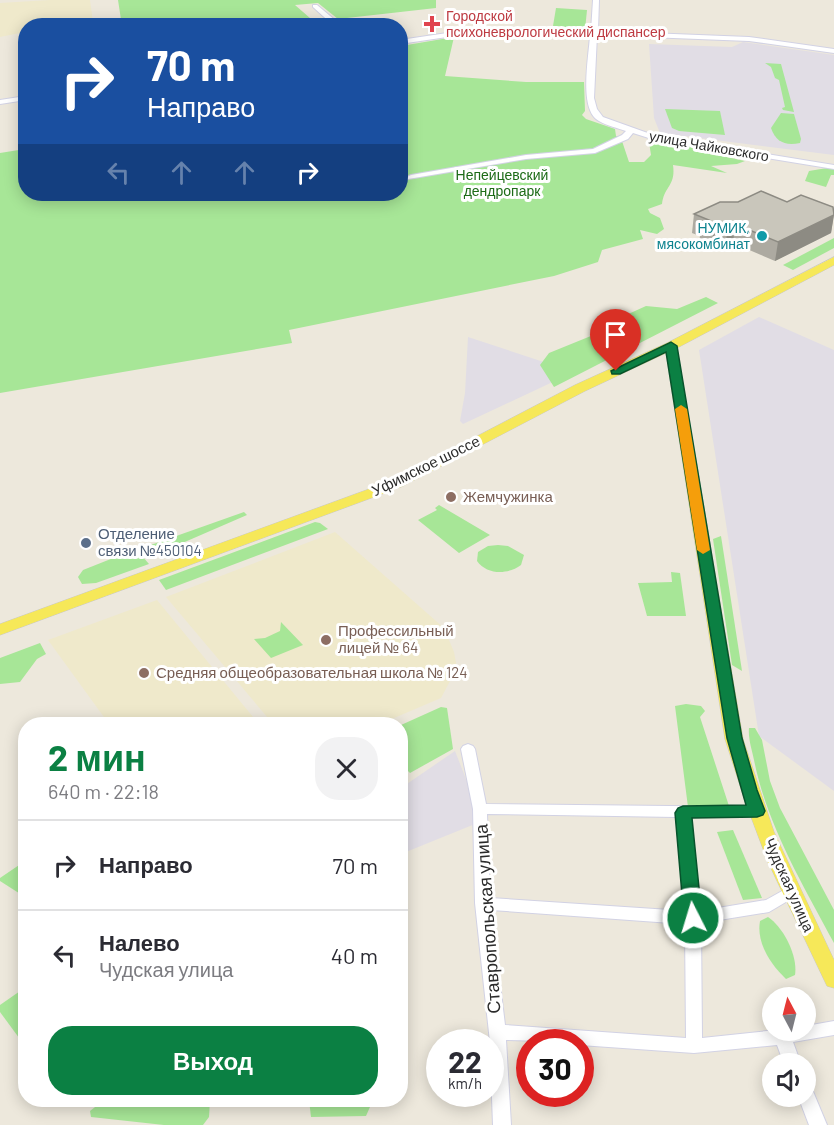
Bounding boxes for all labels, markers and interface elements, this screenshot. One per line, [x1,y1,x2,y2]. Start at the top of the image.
place label: Городской психоневрологический диспансер [446,7,666,40]
marker: Городской психоневрологический диспансер [423,15,441,33]
text: 70 m [147,39,235,89]
icon: right [48,42,126,120]
text: Направо [147,90,255,122]
street label: улица Чайковского [648,127,770,164]
icon: left [102,156,135,189]
icon: ahead [165,156,198,189]
icon: ahead [228,156,261,189]
icon: right [291,156,324,189]
park label: Непейцевский дендропарк [456,166,548,199]
place label: НУМИК, мясокомбинат [657,219,751,252]
marker: НУМИК, мясокомбинат [755,229,769,243]
pin [590,309,641,371]
icon: arrive [599,318,632,351]
street label: Уфимское шоссе [368,431,483,499]
place label: Жемчужинка [463,487,553,505]
marker: Жемчужинка [444,490,458,504]
place label: Отделение связи №450104 [98,524,202,559]
marker: Отделение связи №450104 [79,536,93,550]
place label: Профессильный лицей № 64 [338,621,454,656]
marker: Профессильный лицей № 64 [319,633,333,647]
place label: Средняя общеобразовательная школа № 124 [156,663,468,681]
marker: Средняя общеобразовательная школа № 124 [137,666,151,680]
text: 2 мин [48,735,146,778]
button: close [315,737,378,800]
text: 640 m · 22:18 [48,779,159,803]
street label: Ставропольская улица [469,823,505,1015]
street label: Чудская улица [761,835,819,935]
icon: right [48,849,81,882]
text: Направо [99,851,193,877]
text: 70 m [333,852,378,878]
position arrow [661,886,725,950]
text: Налево [99,929,180,955]
icon: left [48,939,81,972]
text: 40 m [331,942,378,968]
text: Чудская улица [99,957,233,981]
north arrow [762,987,816,1041]
map controls [762,987,816,1107]
button: Выход [48,1026,378,1095]
speed limit sign: 30 [516,1029,594,1107]
text: 22 [448,1043,482,1079]
button: sound [762,1053,816,1107]
text: km/h [448,1074,482,1092]

